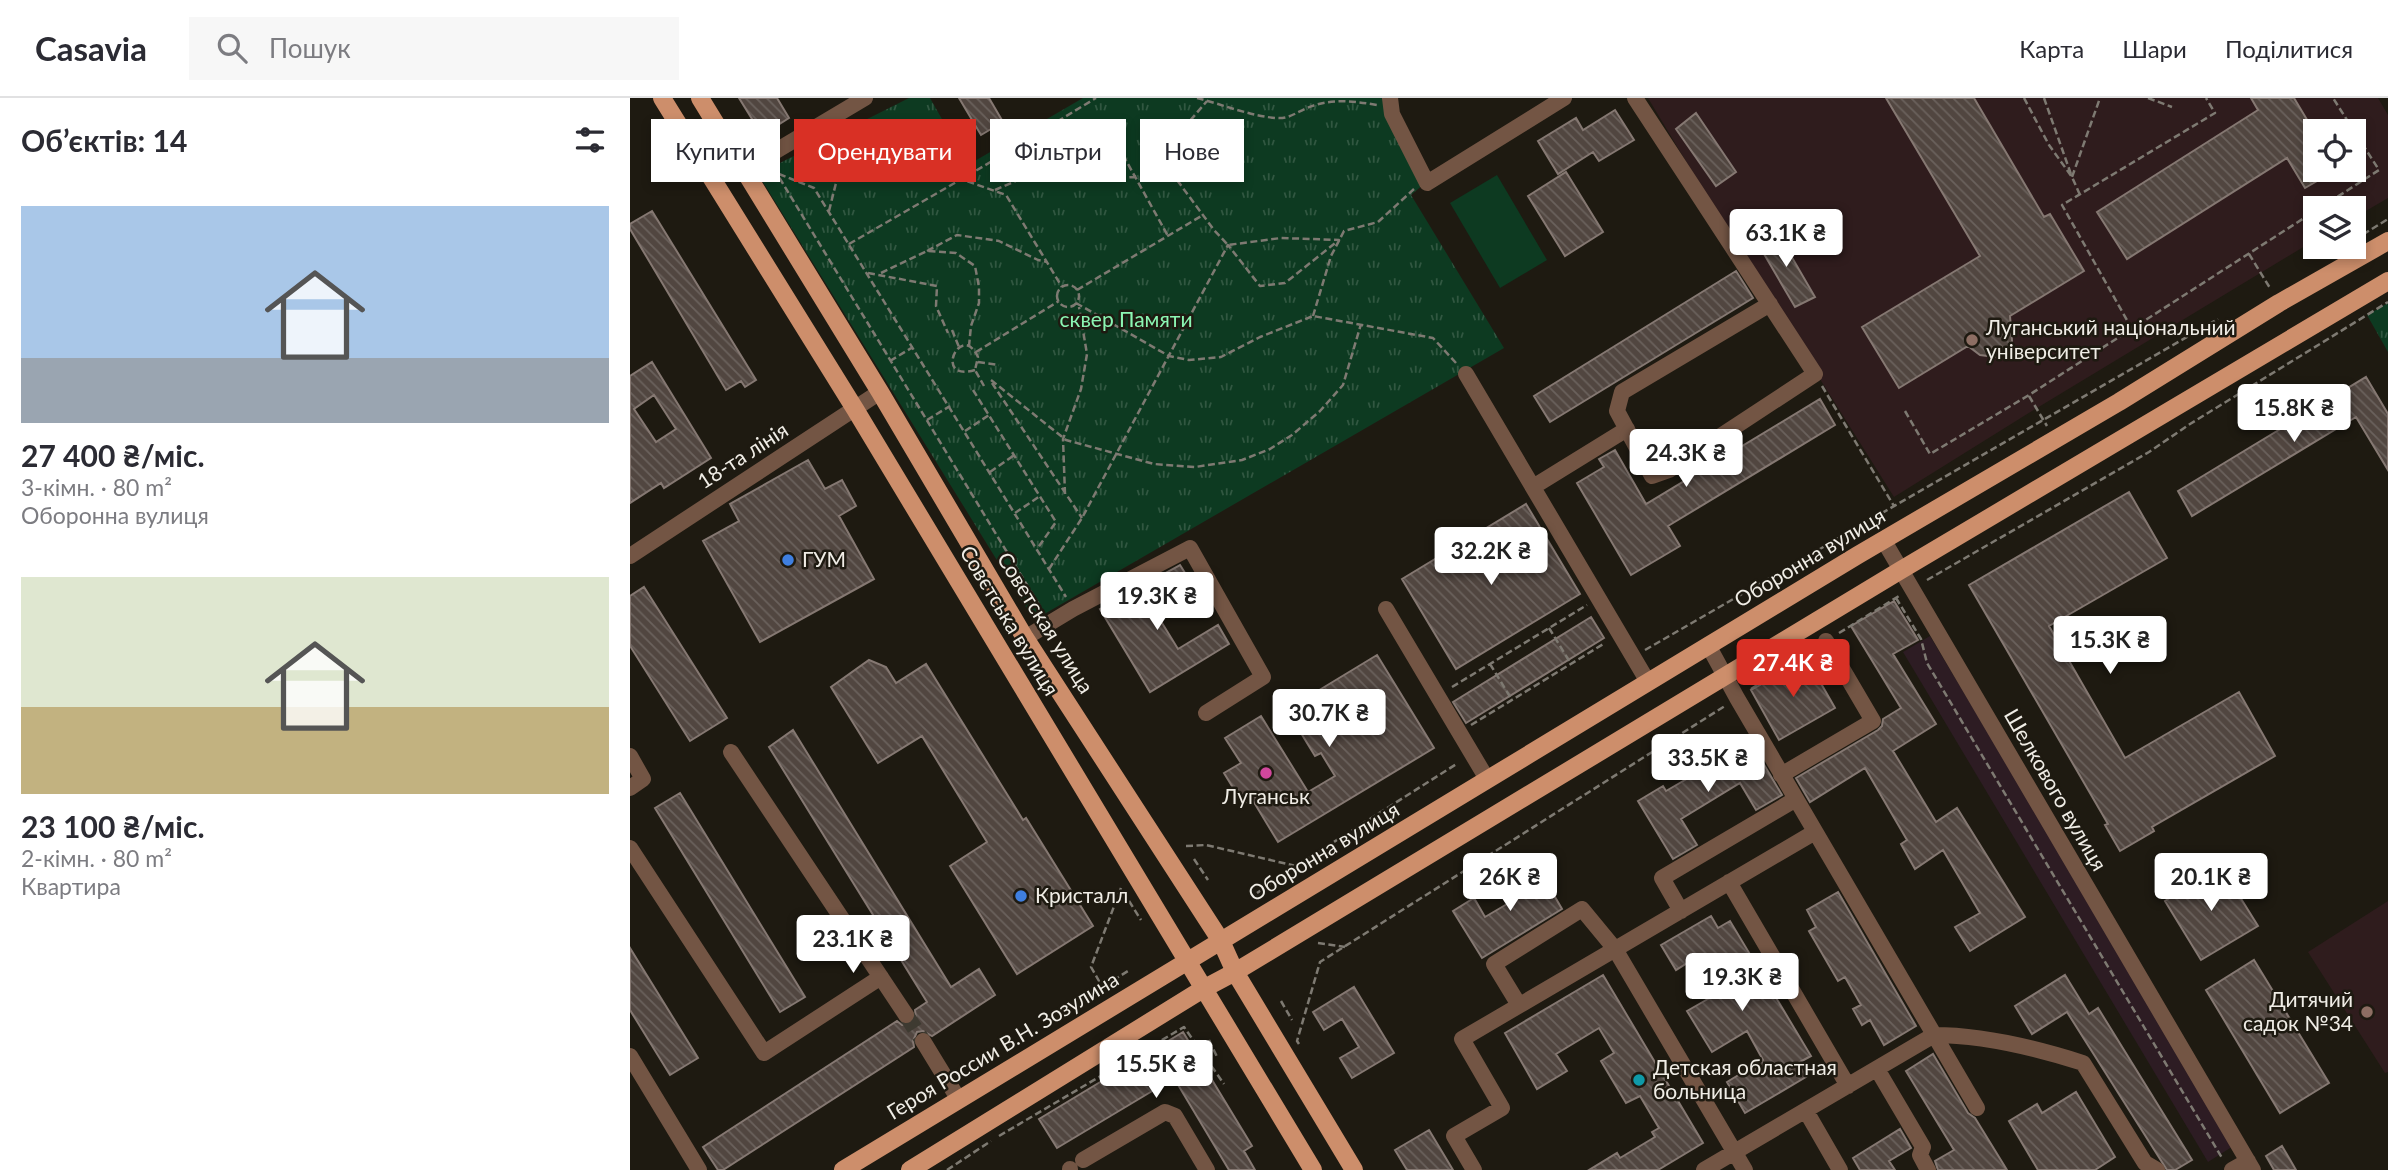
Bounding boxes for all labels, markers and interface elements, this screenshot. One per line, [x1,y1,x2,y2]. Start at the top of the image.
search box [189,17,679,80]
text: Casavia [35,28,147,68]
icon: search [213,29,251,67]
text: Пошук [269,32,351,64]
text: Карта [2019,34,2084,63]
text: Шари [2122,34,2187,63]
text: Поділитися [2225,34,2353,63]
chip: Купити [651,119,780,182]
chip: Орендувати [794,119,976,182]
chip: Фільтри [990,119,1126,182]
chip: Нове [1140,119,1244,182]
map controls [2303,119,2366,259]
button: locate [2303,119,2366,182]
icon: filters [571,121,609,159]
text: Об’єктів: 14 [21,122,187,158]
button: layers [2303,196,2366,259]
pin: 63.1K ₴ [1721,209,1851,269]
text: 63.1K ₴ [1746,218,1826,246]
icon: home [252,252,378,378]
park label: сквер Памяти [1060,306,1193,331]
place label: Луганський національний університет [1985,314,2236,363]
marker: Луганський національний університет [1964,332,1980,348]
pin: 15.8K ₴ [2229,384,2359,444]
text: 15.8K ₴ [2254,393,2334,421]
street label: 18-та лінія [692,416,792,493]
pin: 24.3K ₴ [1621,430,1751,489]
text: 27 400 ₴/міс. [21,437,205,473]
text: 24.3K ₴ [1646,438,1726,466]
text: 3-кімн. · 80 m² [21,473,172,501]
text: Оборонна вулиця [21,501,209,529]
street label: Оборонна вулиця [1729,502,1889,612]
pin: 32.2K ₴ [1426,528,1556,587]
text: 32.2K ₴ [1451,536,1531,564]
street label: Совєтська вулиця [956,541,1065,700]
place label: ГУМ [802,546,846,571]
street label: Советская улица [993,547,1100,697]
marker: ГУМ [780,552,796,568]
pin: 19.3K ₴ [1092,573,1222,632]
text: 19.3K ₴ [1117,581,1197,609]
pin: 15.3K ₴ [2045,616,2175,676]
icon: home [252,623,378,749]
text: 15.3K ₴ [2070,625,2150,653]
pin: 27.4K ₴ [1728,640,1858,699]
text: 27.4K ₴ [1753,648,1833,676]
pin: 30.7K ₴ [1264,690,1394,749]
text: 30.7K ₴ [1289,698,1369,726]
street label: Шелкового вулиця [2000,704,2113,875]
pin: 33.5K ₴ [1643,734,1773,794]
text: 33.5K ₴ [1668,743,1748,771]
marker: Луганськ [1258,765,1274,781]
place label: Луганськ [1221,783,1310,808]
street label: Оборонна вулиця [1243,796,1403,906]
text: 23 100 ₴/міс. [21,808,205,844]
text: 2-кімн. · 80 m² [21,844,172,872]
pin: 26K ₴ [1461,854,1559,913]
pin: 20.1K ₴ [2146,854,2276,913]
text: 26K ₴ [1479,862,1541,890]
text: 20.1K ₴ [2171,862,2251,890]
text: Квартира [21,872,121,900]
place label: Кристалл [1035,882,1128,907]
marker: Кристалл [1013,888,1029,904]
pin: 23.1K ₴ [788,916,918,975]
text: 23.1K ₴ [813,924,893,952]
pin: 19.3K ₴ [1677,954,1807,1013]
text: 19.3K ₴ [1702,962,1782,990]
street label: Героя России В.Н. Зозулина [882,966,1122,1124]
place label: Дитячий садок №34 [2243,986,2353,1035]
marker: Дитячий садок №34 [2359,1004,2375,1020]
pin: 15.5K ₴ [1091,1040,1221,1100]
text: 15.5K ₴ [1116,1049,1196,1077]
place label: Детская областная больница [1653,1054,1837,1103]
marker: Детская областная больница [1631,1072,1647,1088]

